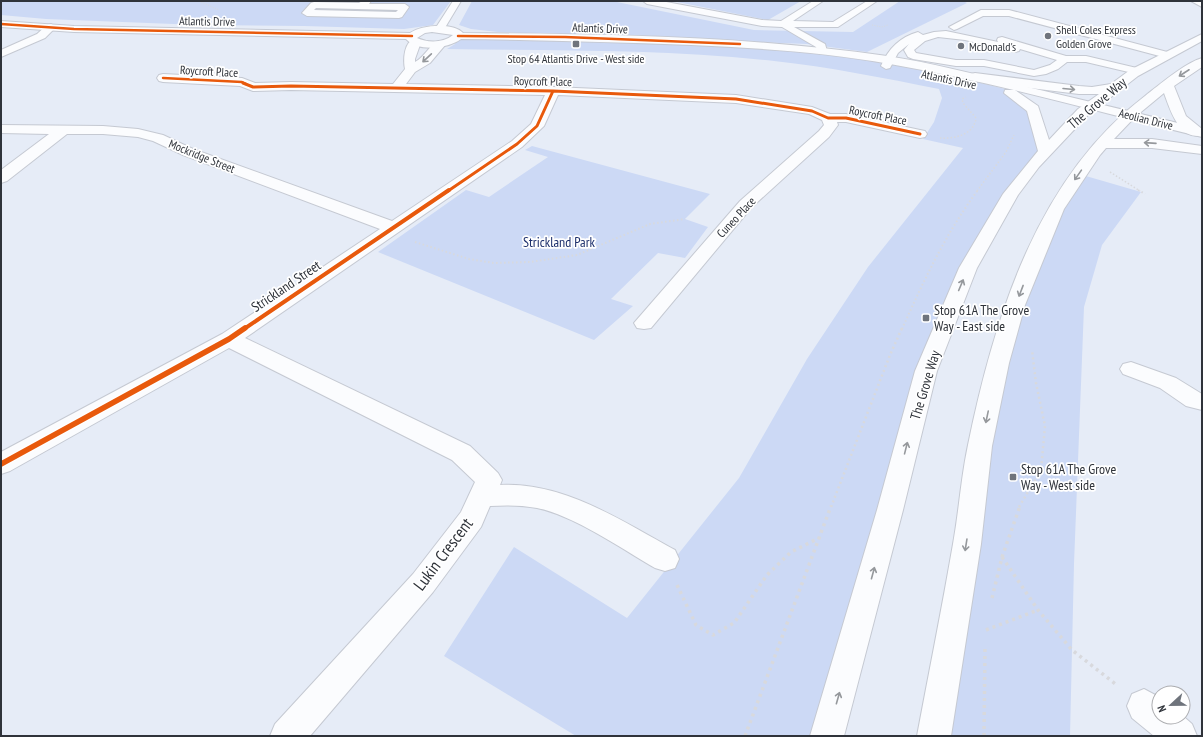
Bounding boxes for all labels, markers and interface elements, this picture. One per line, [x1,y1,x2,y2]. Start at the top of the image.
street label: Atlantis Drive [179,13,235,29]
street label: Atlantis Drive [572,20,628,36]
place label: Shell Coles Express Golden Grove [1056,22,1136,51]
marker: Shell Coles Express Golden Grove [1043,31,1053,41]
marker: Stop 64 Atlantis Drive - West side [571,39,581,49]
place label: McDonald's [969,39,1016,54]
marker: McDonald's [956,41,966,51]
place label: Stop 64 Atlantis Drive - West side [507,51,645,66]
one-way arrow [422,54,432,63]
street label: Roycroft Place [179,62,239,80]
street label: Atlantis Drive [920,66,978,92]
one-way arrow [1178,70,1190,78]
street label: Roycroft Place [514,73,572,89]
street label: The Grove Way [1064,73,1131,133]
one-way arrow [1062,85,1075,93]
street label: Roycroft Place [848,102,908,128]
street label: Aeolian Drive [1117,105,1175,133]
street label: Mockridge Street [167,136,238,176]
one-way arrow [1144,139,1157,146]
one-way arrow [1074,169,1082,180]
street label: Cuneo Place [713,193,759,241]
park label: Strickland Park [523,233,596,251]
street label: Strickland Street [248,256,324,316]
one-way arrow [958,280,966,292]
one-way arrow [1016,285,1024,297]
place label: Stop 61A The Grove Way - East side [934,301,1029,335]
marker: Stop 61A The Grove Way - East side [921,313,931,323]
street label: The Grove Way [906,347,944,422]
one-way arrow [982,410,990,423]
one-way arrow [903,441,911,454]
place label: Stop 61A The Grove Way - West side [1021,460,1116,494]
marker: Stop 61A The Grove Way - West side [1008,472,1018,482]
street label: Lukin Crescent [408,513,478,595]
one-way arrow [962,538,970,551]
one-way arrow [870,567,877,580]
north arrow [1151,685,1191,725]
one-way arrow [835,692,842,705]
text: N [1154,703,1169,714]

